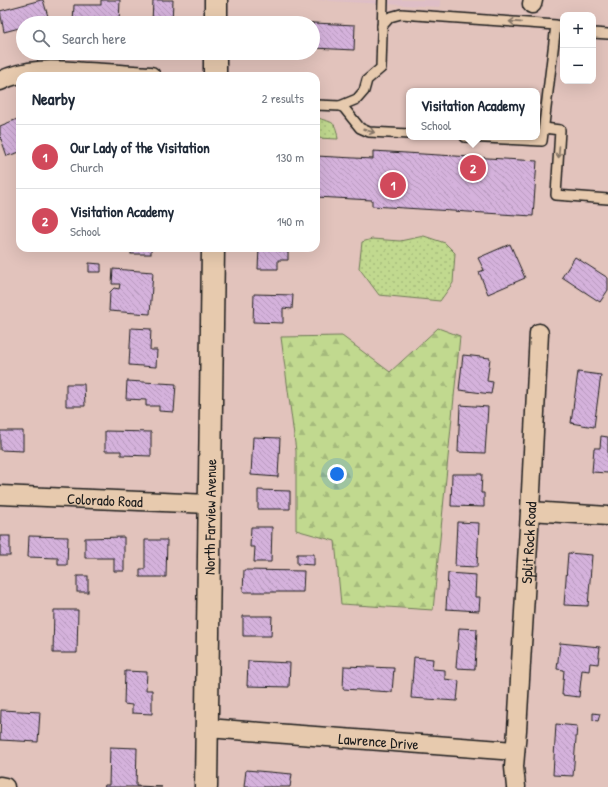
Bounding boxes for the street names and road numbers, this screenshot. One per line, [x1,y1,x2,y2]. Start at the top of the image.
street label: North Farview Avenue [198,459,221,575]
street label: Colorado Road [67,487,143,512]
street label: Split Rock Road [515,501,541,584]
street label: Lawrence Drive [338,727,419,754]

